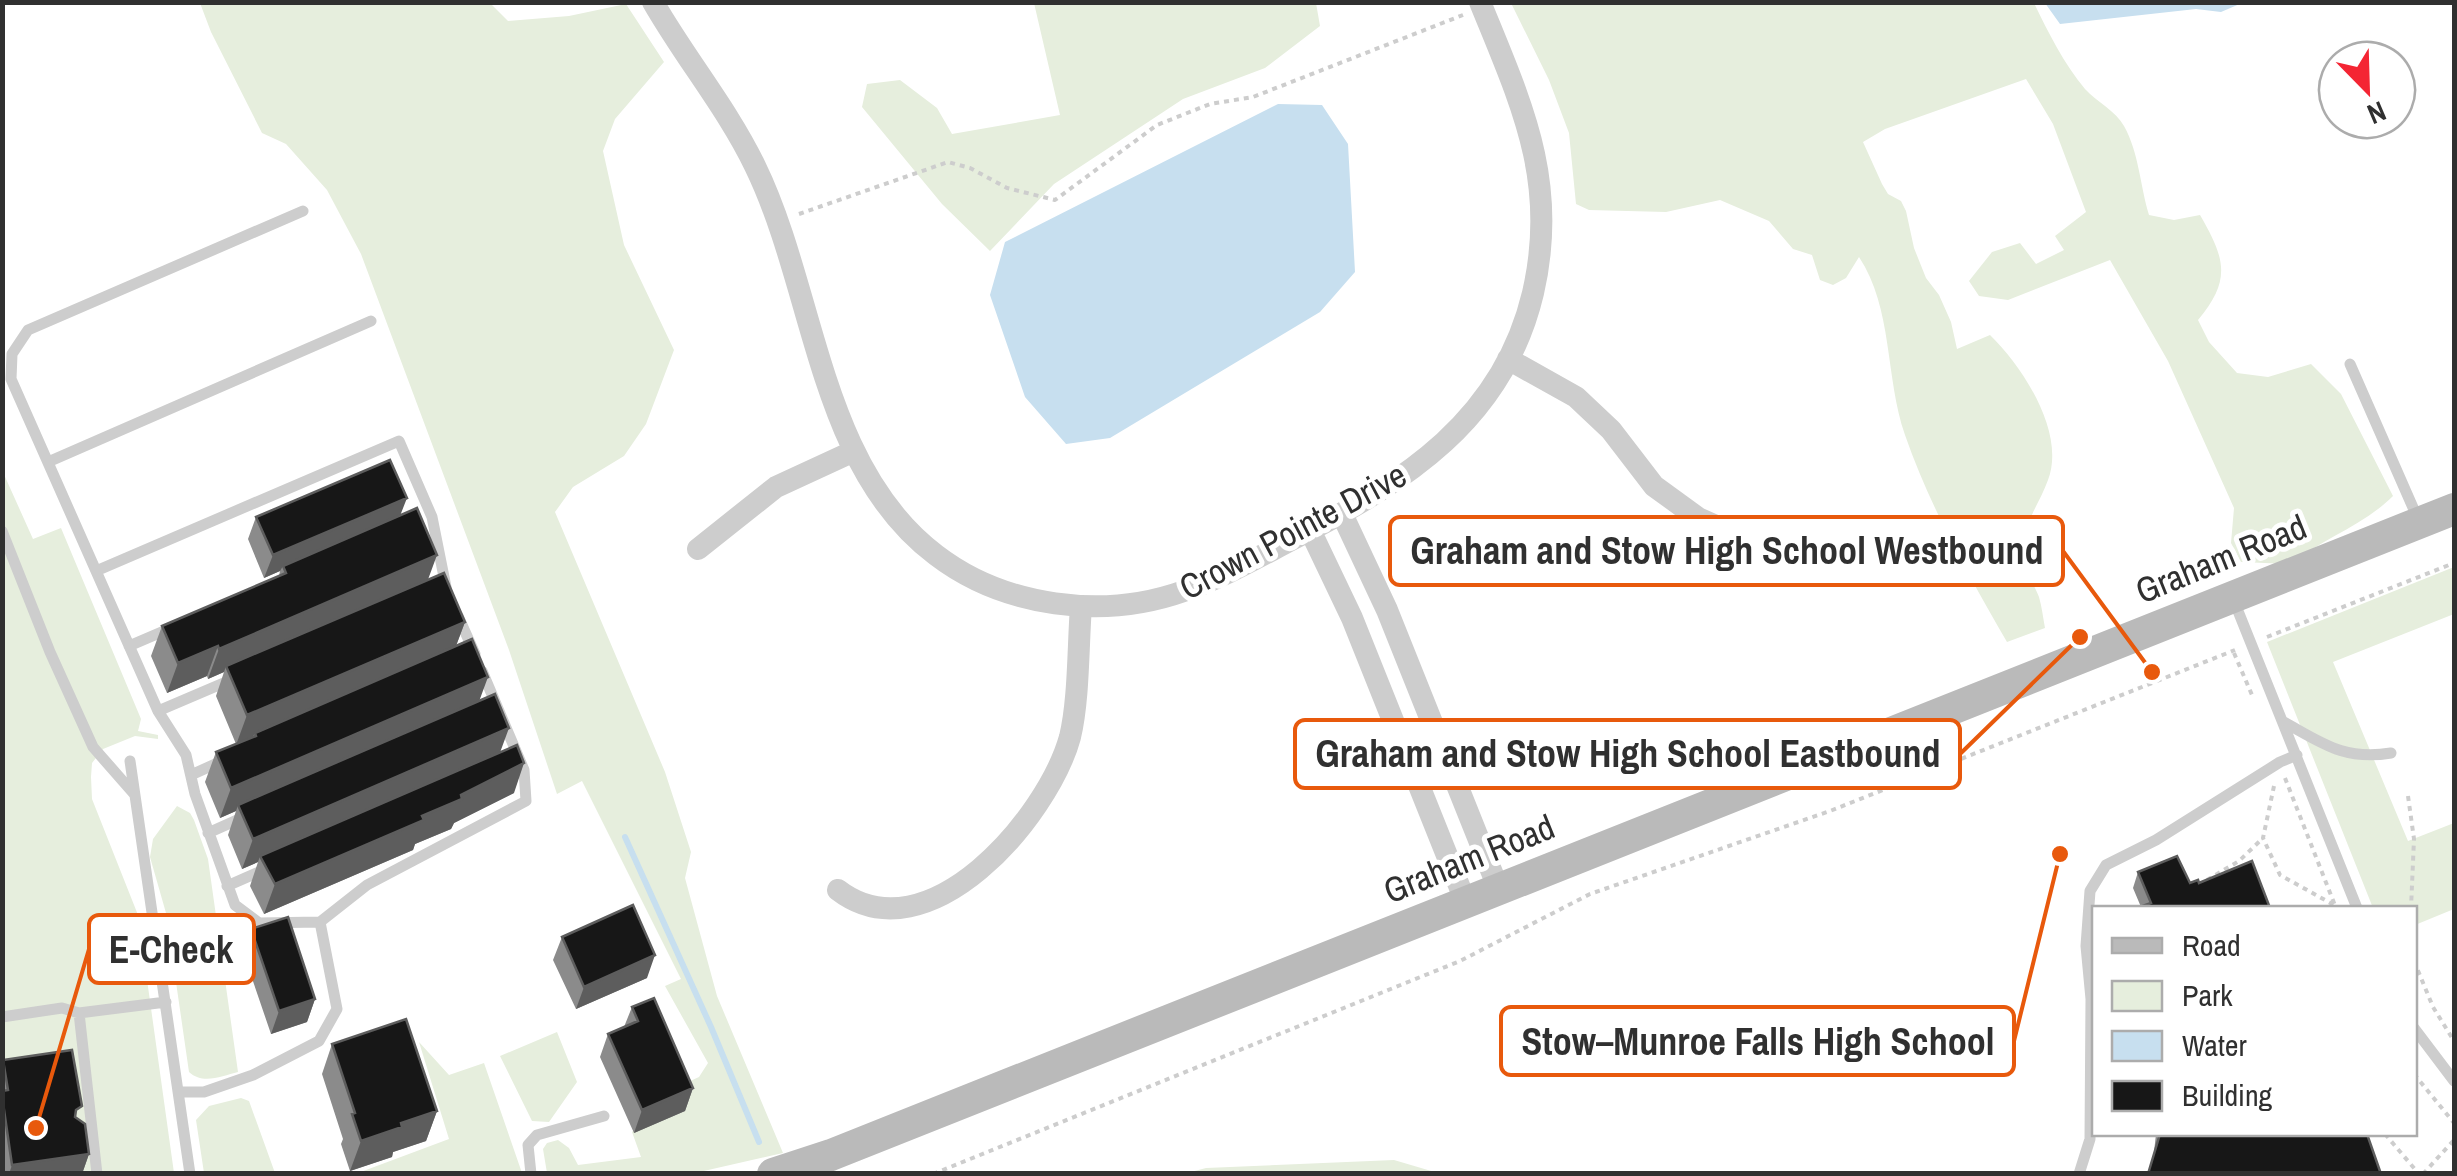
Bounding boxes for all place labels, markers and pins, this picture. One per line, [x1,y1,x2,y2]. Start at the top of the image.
callout: Graham and Stow High School Westbound [1390,517,2063,585]
callout: Graham and Stow High School Eastbound [1295,720,1960,788]
callout: E-Check [89,915,254,983]
callout: Stow–Munroe Falls High School [1501,1007,2014,1075]

